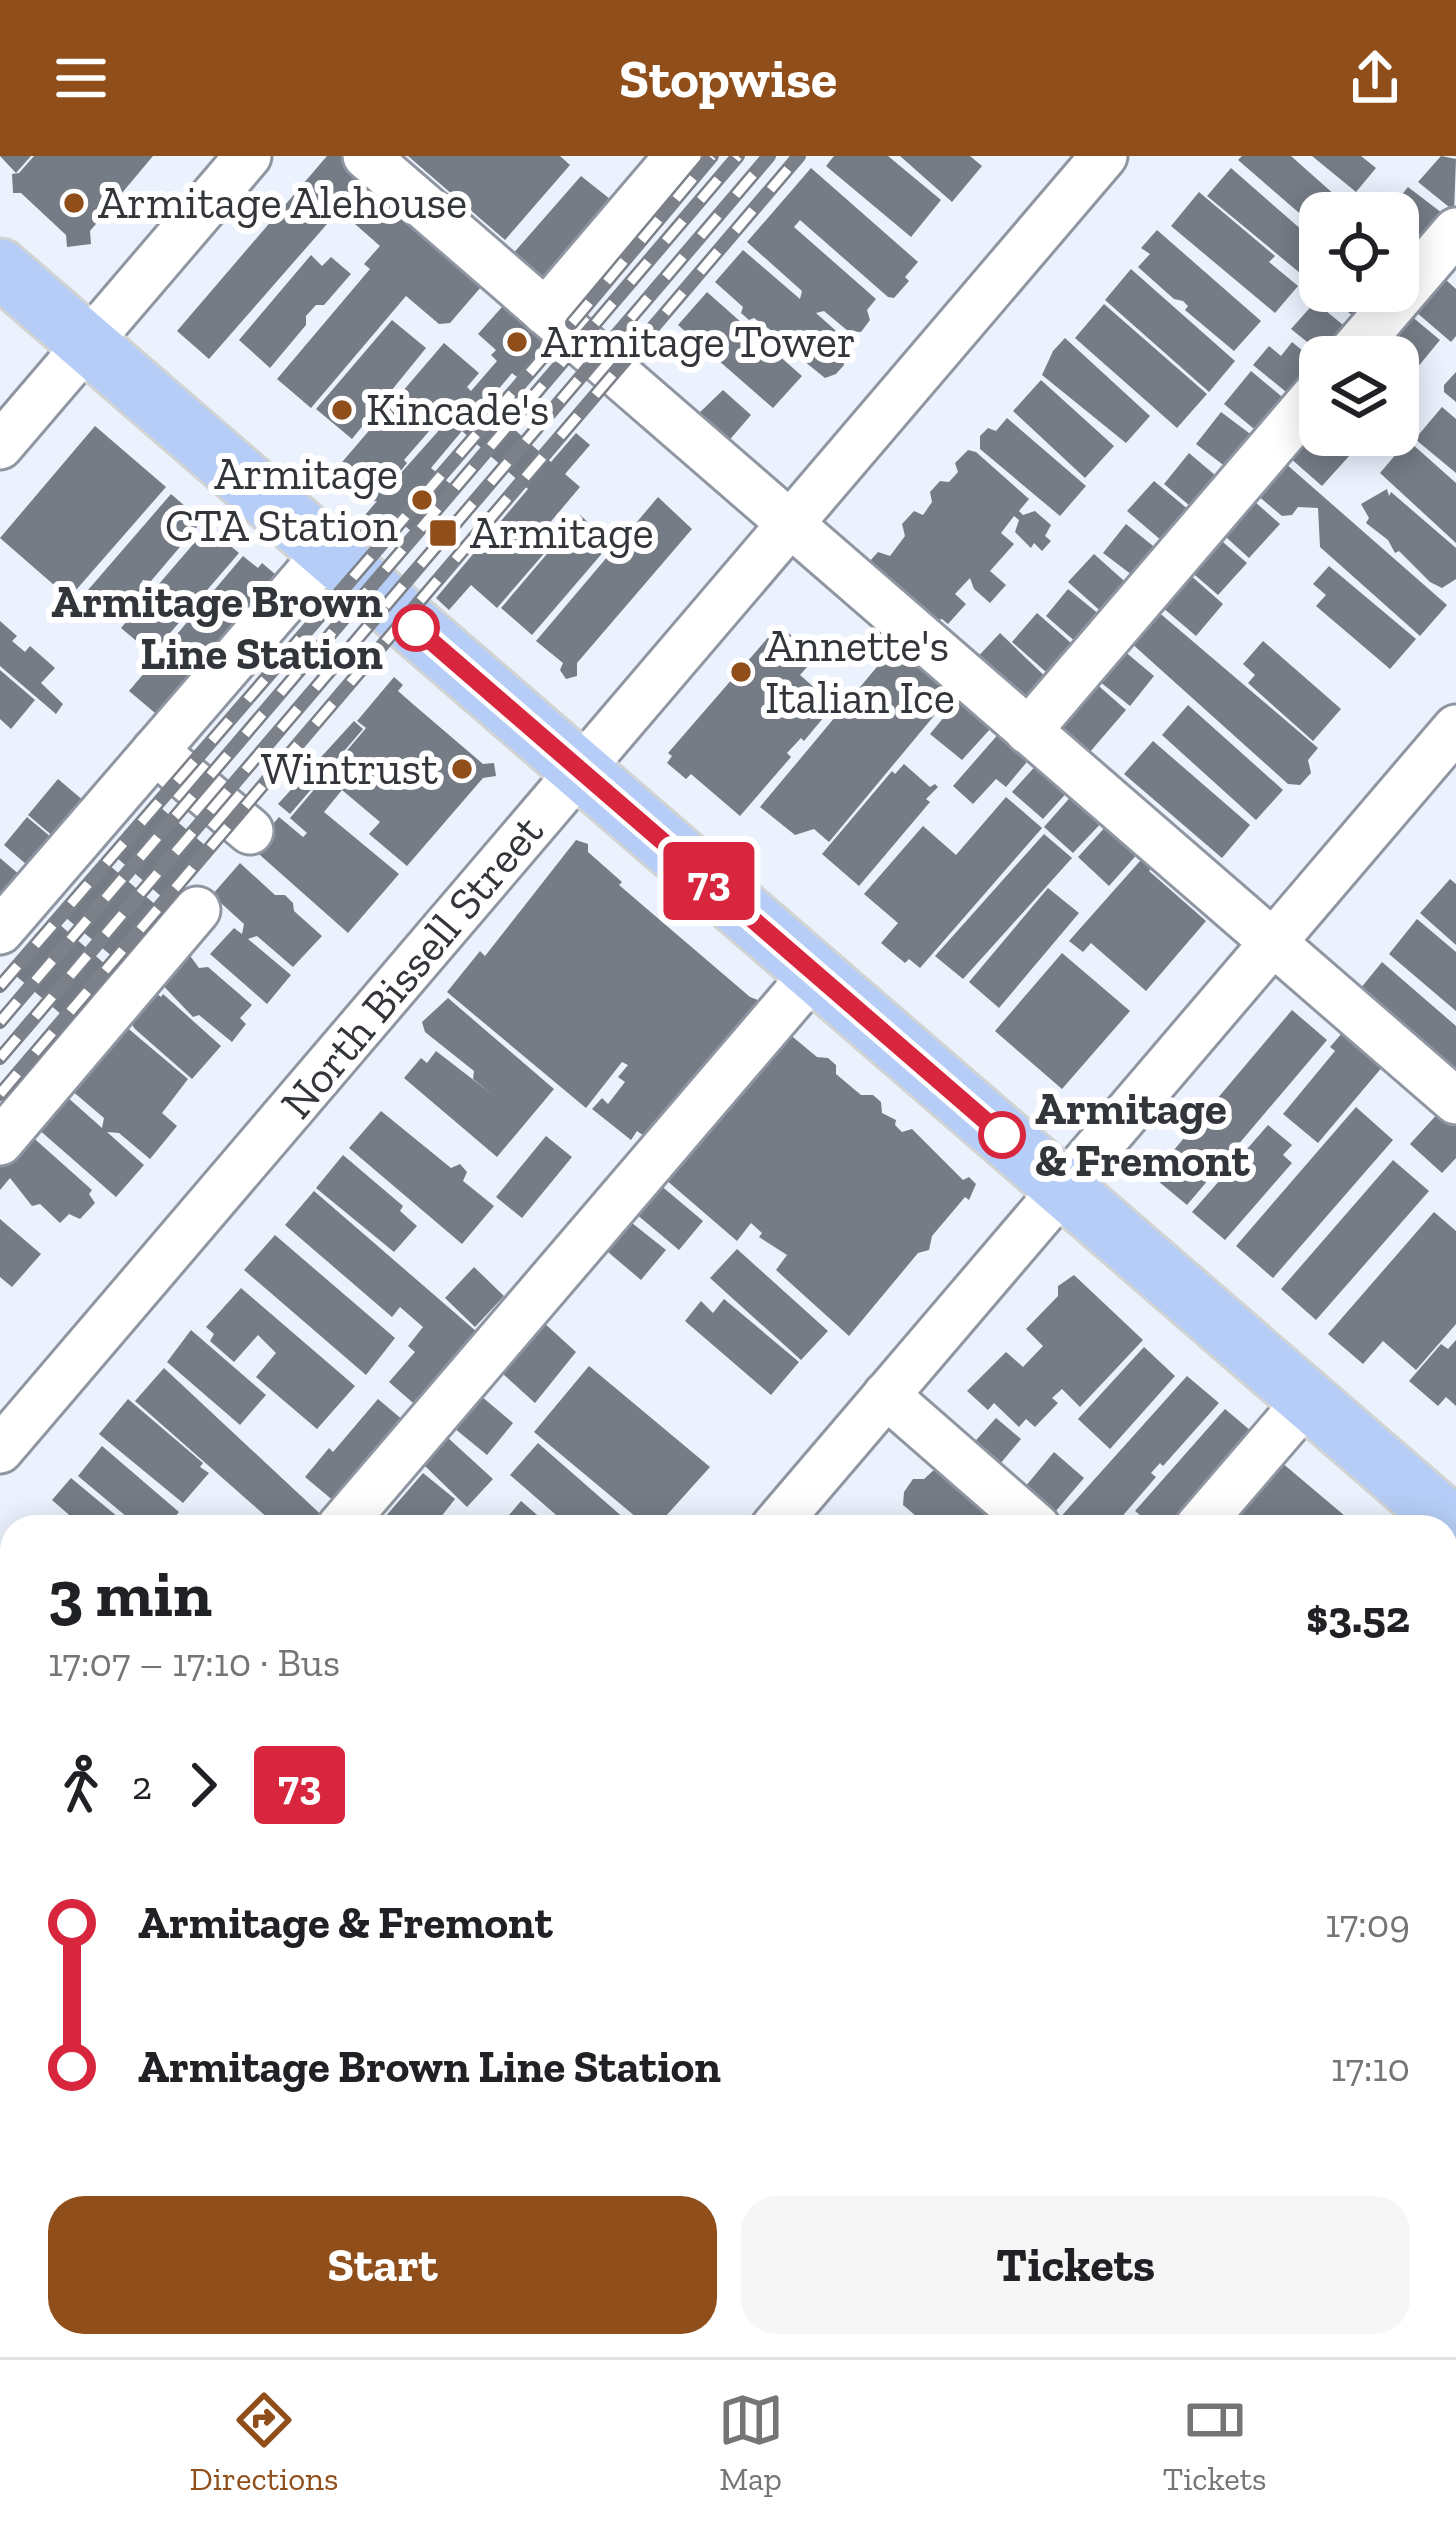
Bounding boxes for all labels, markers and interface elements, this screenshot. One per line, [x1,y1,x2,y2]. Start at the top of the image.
icon: menu [48,45,114,111]
icon: share [1342,45,1408,111]
text: Stopwise [619,46,837,111]
place label: Armitage Alehouse [98,176,467,230]
marker: Armitage Alehouse [61,190,87,216]
map controls [1299,192,1419,456]
button: locate [1299,192,1419,312]
place label: Armitage Tower [541,315,856,369]
marker: Armitage Tower [504,329,530,355]
button: layers [1299,336,1419,456]
place label: Kincade's [366,383,550,437]
marker: Kincade's [329,397,355,423]
place label: Armitage CTA Station [165,447,398,553]
marker: Armitage CTA Station [409,487,435,513]
place label: Armitage [470,506,654,560]
marker: Armitage [427,517,459,549]
place label: Armitage Brown Line Station [51,575,383,681]
marker: Armitage Brown Line Station [394,606,438,650]
place label: Annette's Italian Ice [765,619,955,725]
marker: Annette's Italian Ice [728,659,754,685]
place label: Wintrust [261,742,438,796]
marker: Wintrust [449,756,475,782]
street label: North Bissell Street [270,804,555,1130]
line badge: 73 [655,842,763,920]
text: 73 [687,855,731,906]
place label: Armitage & Fremont [1035,1082,1251,1188]
marker: Armitage & Fremont [980,1113,1024,1157]
text: 3 min [48,1554,212,1633]
text: $3.52 [1306,1590,1410,1644]
text: 17:07 – 17:10 · Bus [48,1639,340,1686]
icon: walk [48,1752,114,1818]
icon: forward [170,1752,236,1818]
text: 73 [278,1759,321,1810]
text: 2 [132,1762,152,1809]
text: Armitage & Fremont [138,1896,553,1950]
text: 17:09 [1325,1900,1410,1947]
text: Armitage Brown Line Station [138,2040,721,2094]
text: 17:10 [1331,2044,1410,2091]
button: Start [48,2196,717,2334]
button: Tickets [741,2196,1410,2334]
tab: Directions [190,2387,338,2498]
tab: Map [718,2387,784,2498]
tab: Tickets [1163,2387,1266,2498]

